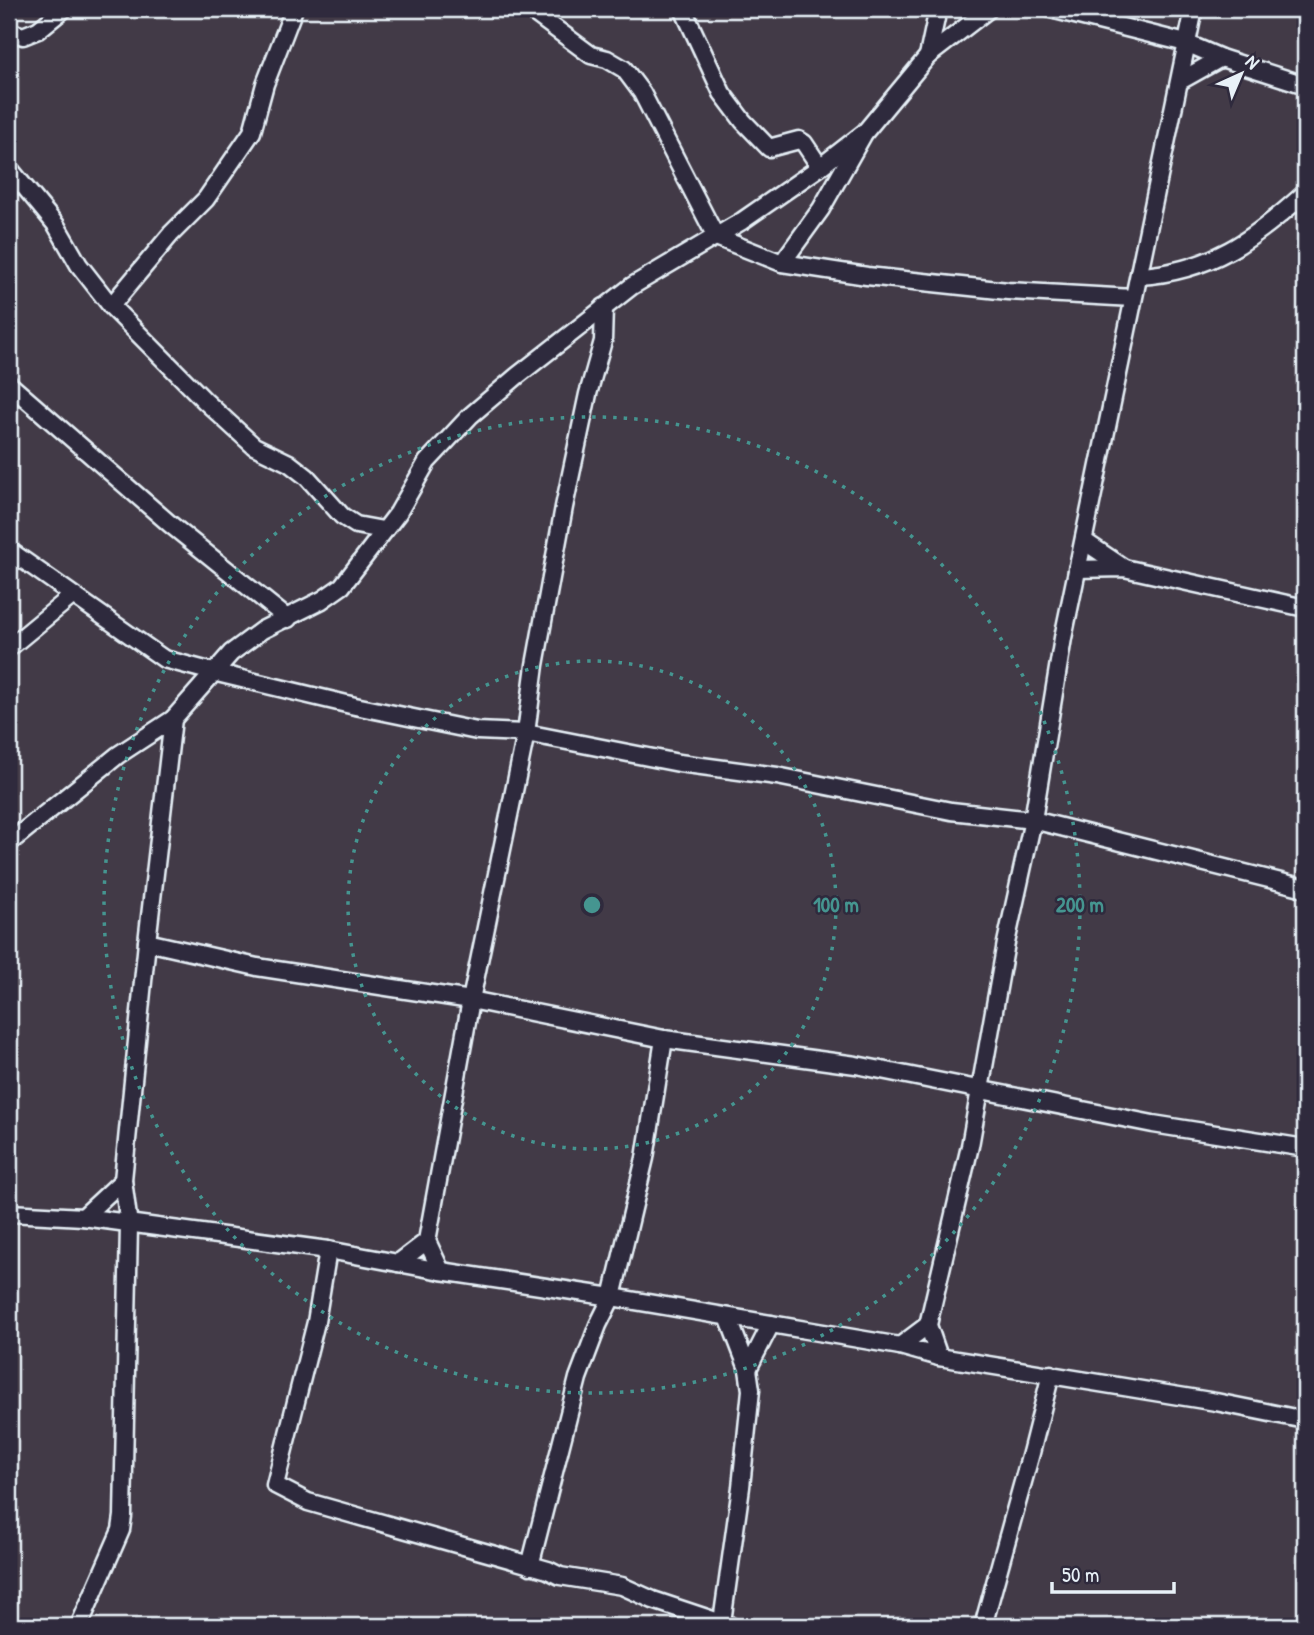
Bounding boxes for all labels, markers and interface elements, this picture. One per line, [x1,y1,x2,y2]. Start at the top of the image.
north arrow [1206,38,1276,108]
text: N [1240,49,1265,75]
text: 100 m [813,890,859,919]
text: 200 m [1056,890,1104,919]
centre of rings [580,893,604,917]
scale bar [1052,1551,1174,1595]
text: 50 m [1062,1560,1099,1589]

